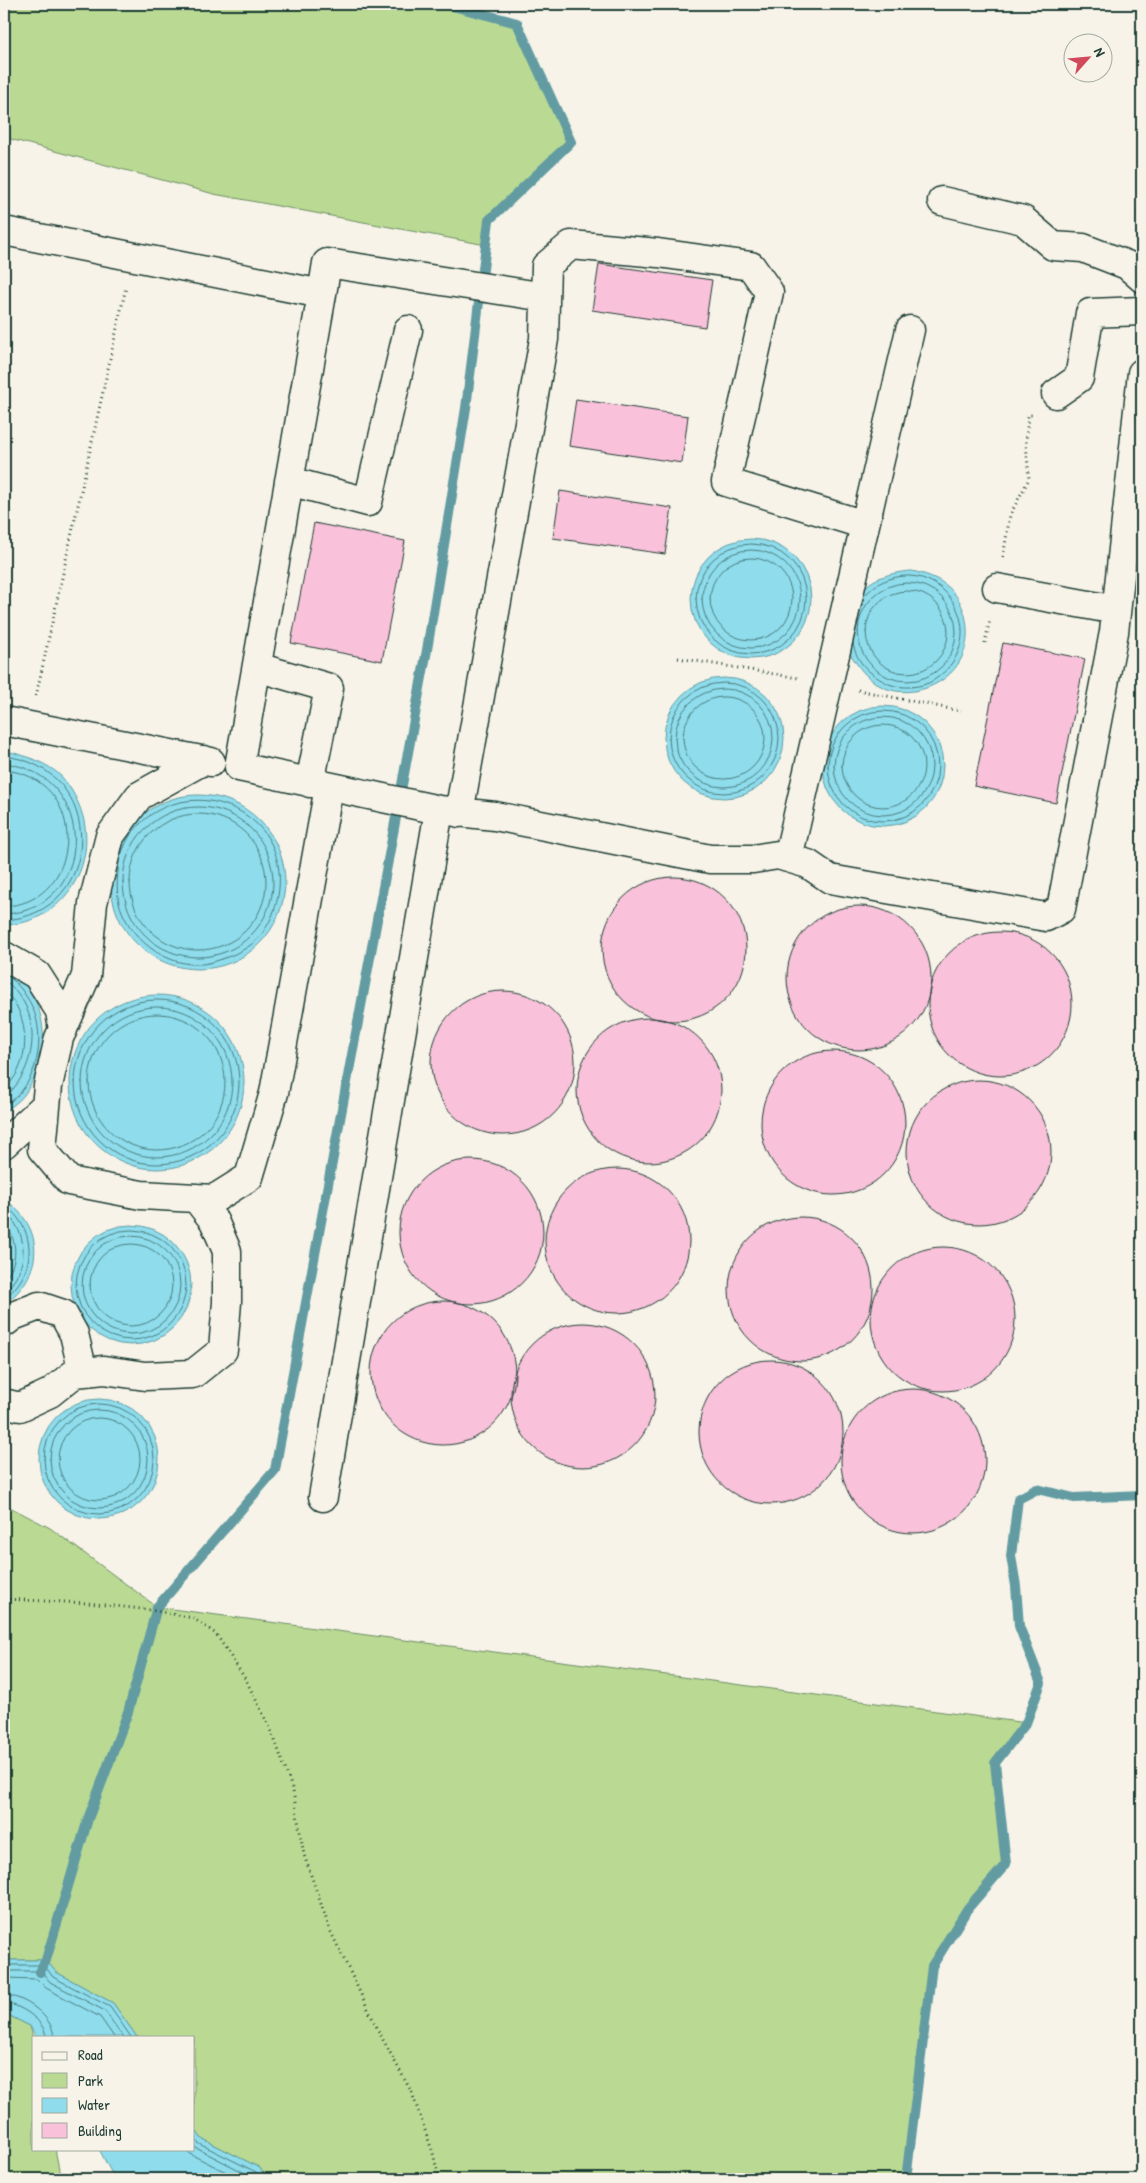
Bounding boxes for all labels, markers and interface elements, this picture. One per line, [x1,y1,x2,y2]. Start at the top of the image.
north arrow [1064,32,1114,82]
text: N [1090,44,1110,60]
legend [32,2036,195,2150]
text: Road [78,2044,103,2065]
text: Park [78,2070,103,2091]
text: Water [78,2094,110,2115]
text: Building [78,2120,122,2141]

